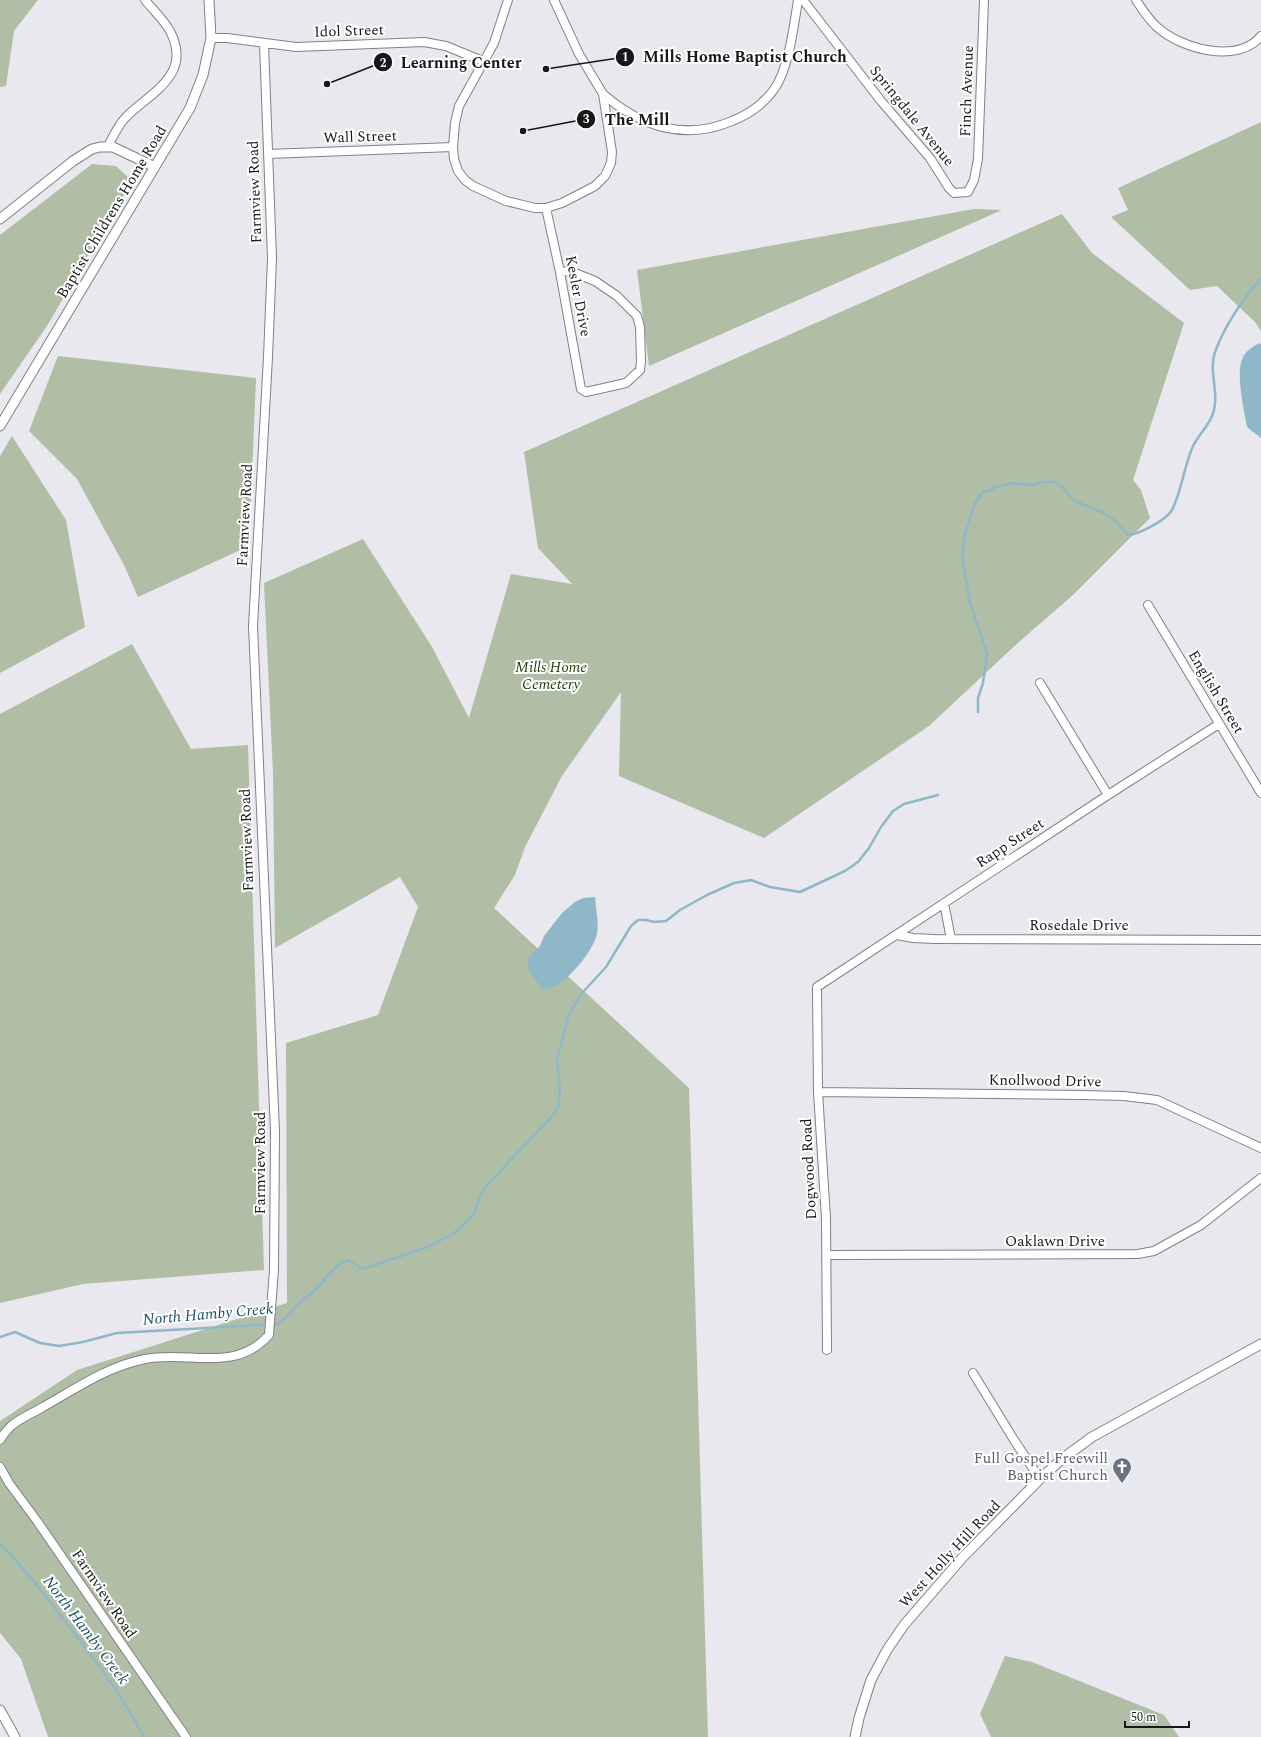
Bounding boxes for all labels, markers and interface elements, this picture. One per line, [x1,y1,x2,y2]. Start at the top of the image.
street label: Idol Street [314,18,384,44]
callout: Mills Home Baptist Church [615,43,855,71]
text: Mills Home Baptist Church [643,45,847,69]
street label: Finch Avenue [954,45,980,137]
callout: Learning Center [373,48,530,76]
text: 1 [622,48,628,67]
text: Learning Center [400,51,522,75]
text: 2 [380,54,387,73]
street label: Springdale Avenue [864,60,960,172]
callout: The Mill [576,105,677,133]
text: The Mill [605,108,669,132]
text: 3 [583,110,590,129]
street label: Baptist Childrens Home Road [51,121,173,303]
street label: Wall Street [323,124,397,150]
street label: Farmview Road [242,140,268,244]
street label: Kesler Drive [559,253,597,339]
street label: Farmview Road [231,463,259,567]
street label: English Street [1182,646,1250,738]
park label: Mills Home Cemetery [515,656,587,696]
street label: Farmview Road [234,788,260,892]
street label: Rapp Street [971,812,1049,874]
street label: Rosedale Drive [1029,914,1129,937]
street label: Knollwood Drive [988,1069,1102,1093]
street label: Farmview Road [249,1112,272,1214]
street label: Dogwood Road [795,1118,823,1220]
street label: Oaklawn Drive [1005,1230,1105,1253]
water label: North Hamby Creek [142,1296,275,1332]
place label: Full Gospel Freewill Baptist Church [974,1447,1108,1487]
church icon: Full Gospel Freewill Baptist Church [1111,1456,1133,1484]
street label: West Holly Hill Road [894,1495,1006,1613]
street label: Farmview Road [66,1545,142,1643]
water label: North Hamby Creek [37,1570,135,1690]
scale bar [1125,1703,1189,1729]
text: 50 m [1131,1708,1156,1727]

